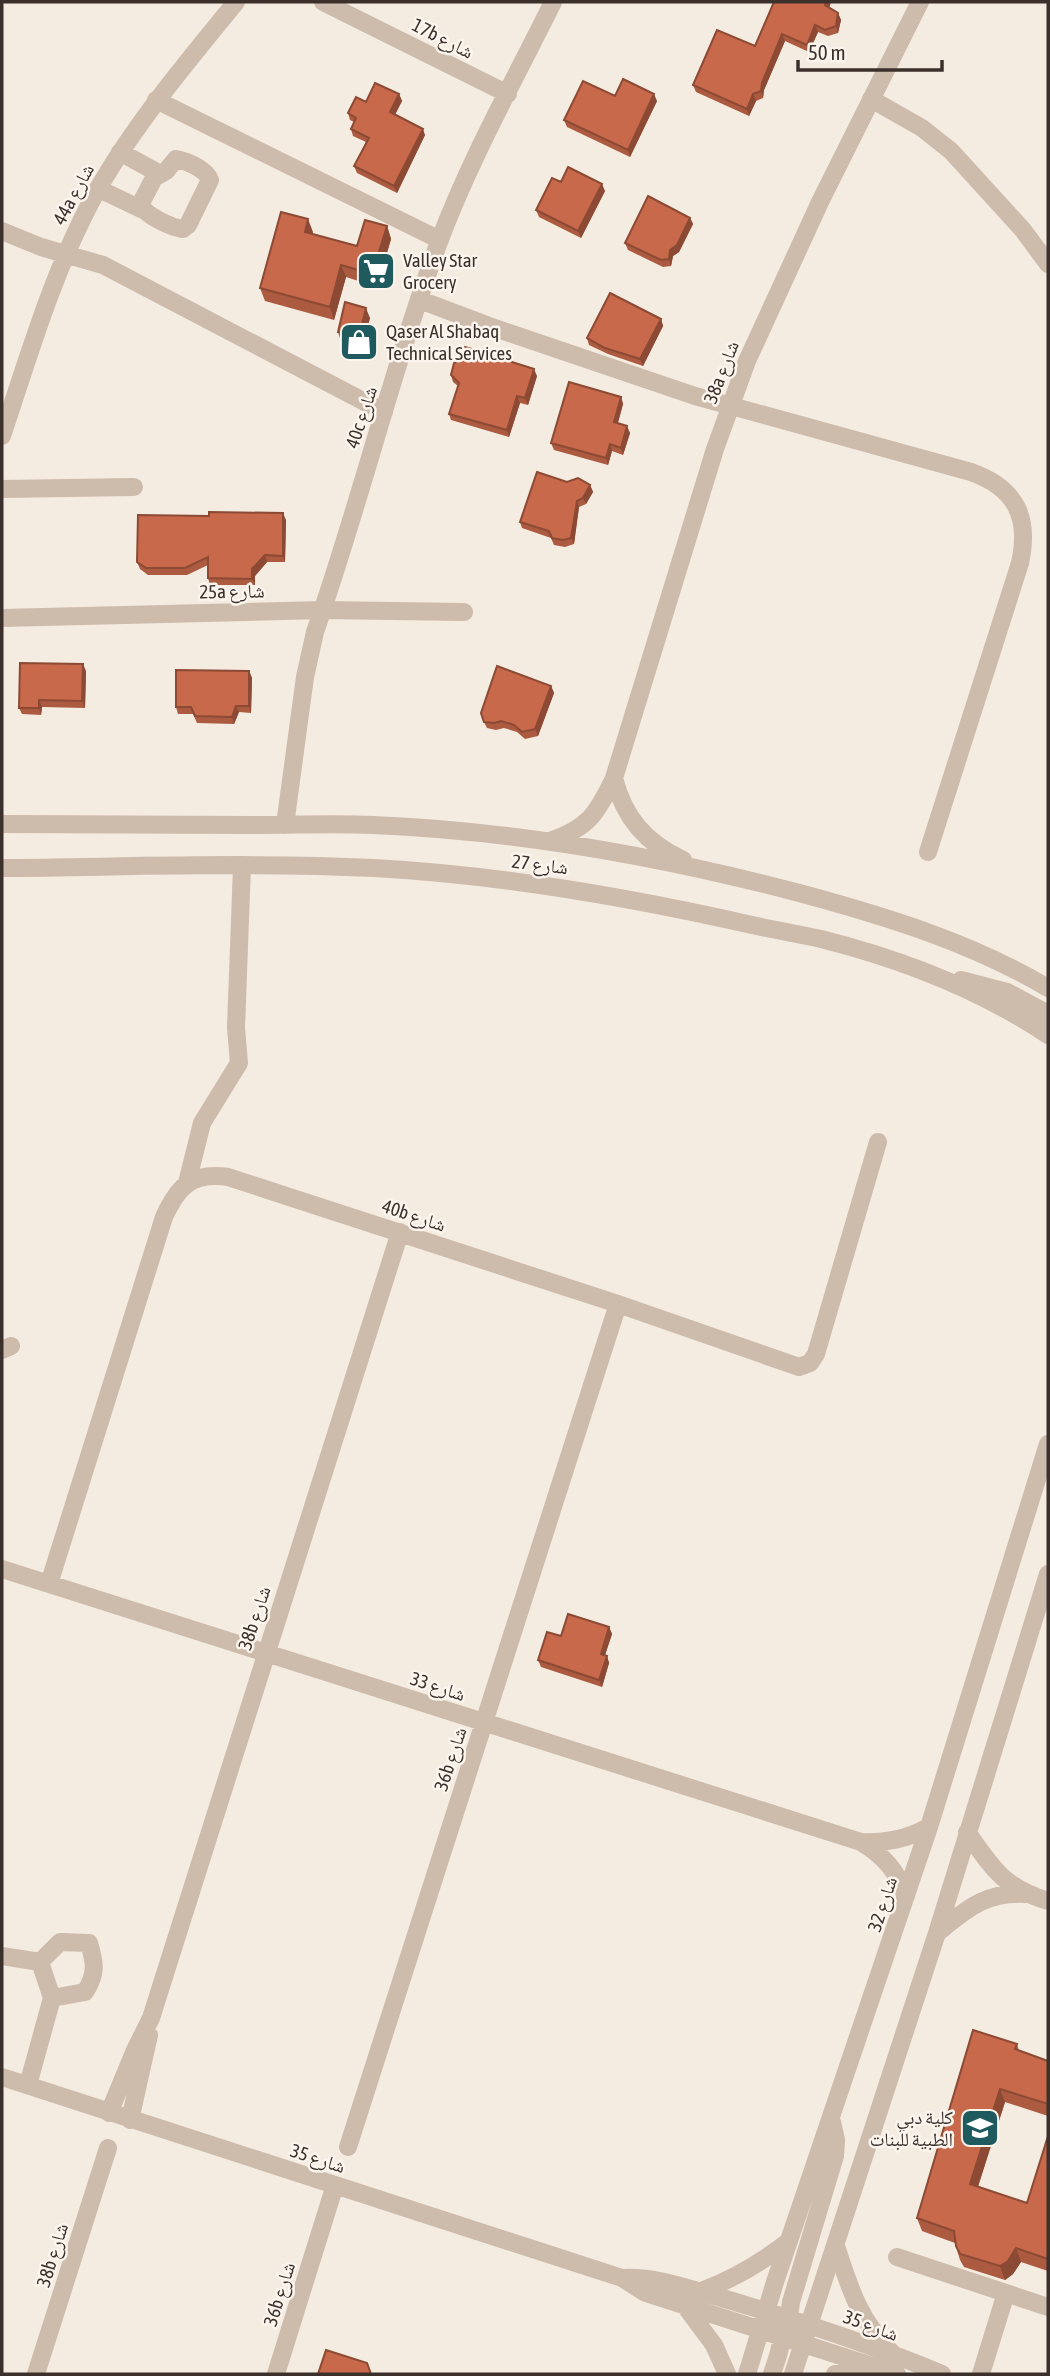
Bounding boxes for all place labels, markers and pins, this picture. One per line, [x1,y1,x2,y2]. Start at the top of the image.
place label: Valley Star Grocery [403,249,478,293]
supermarket icon: Valley Star Grocery [355,250,397,292]
place label: Qaser Al Shabaq Technical Services [386,320,512,364]
shop icon: Qaser Al Shabaq Technical Services [338,321,380,363]
place label: كلية دبي الطبية للبنات [870,2106,953,2151]
school or university icon: كلية دبي الطبية للبنات [959,2107,1001,2149]

